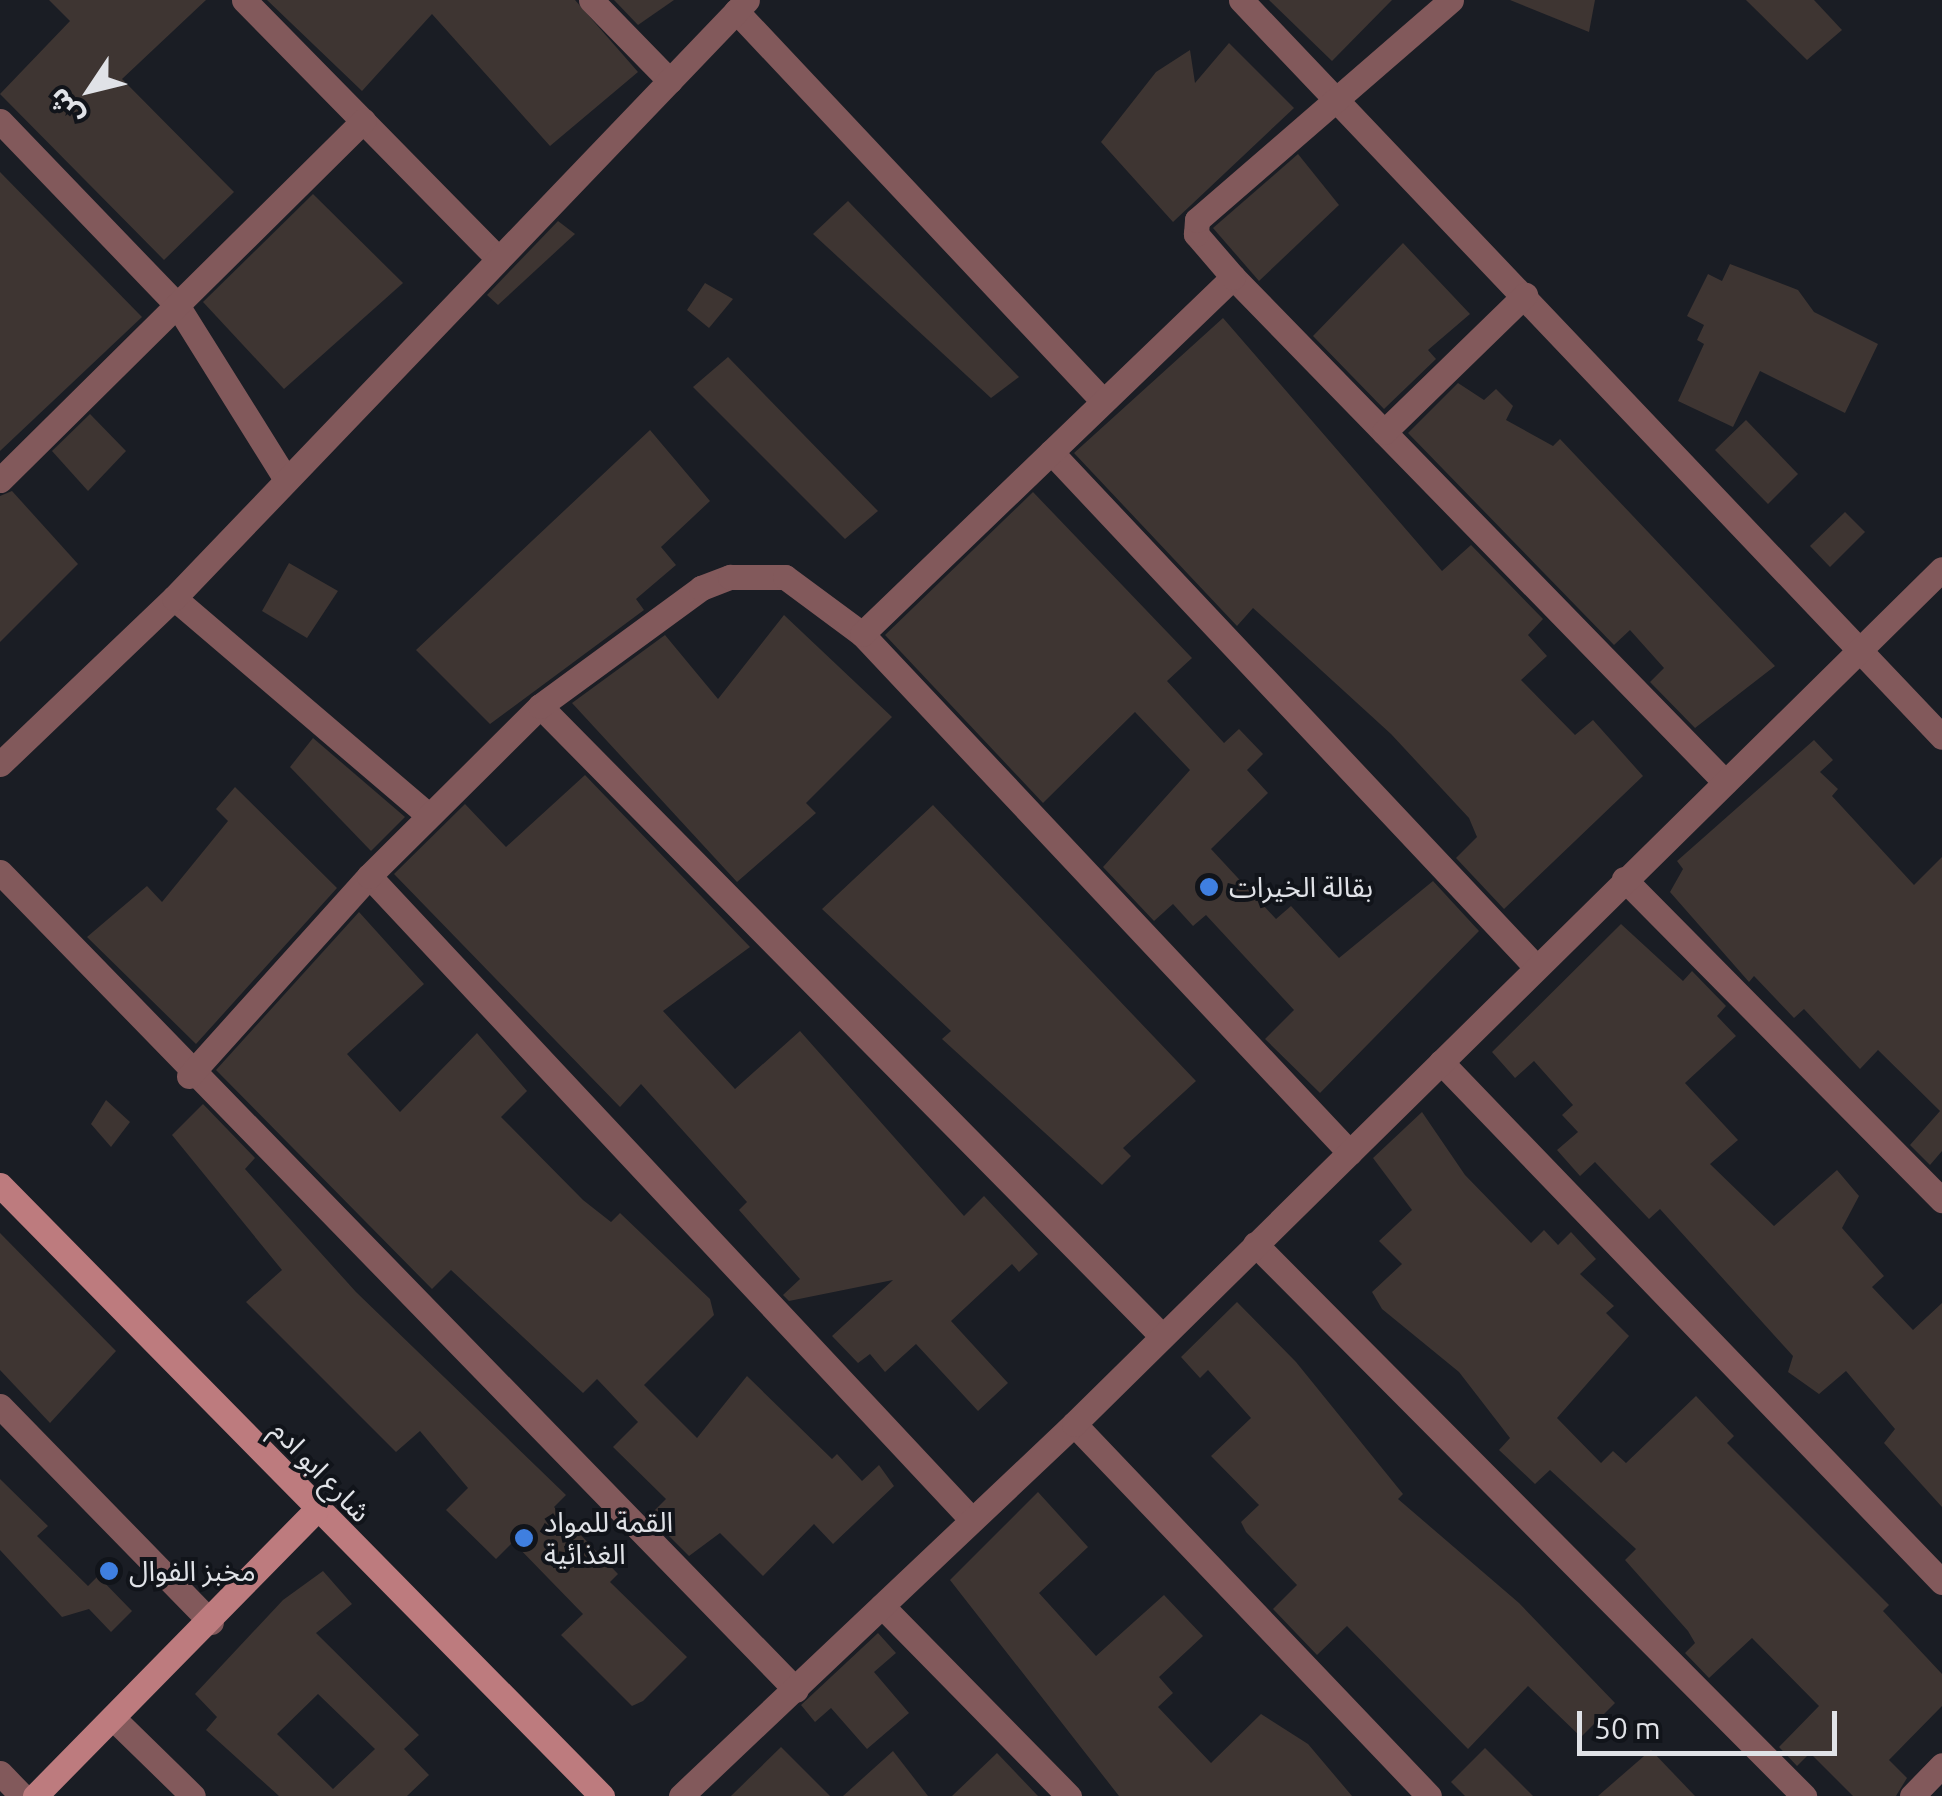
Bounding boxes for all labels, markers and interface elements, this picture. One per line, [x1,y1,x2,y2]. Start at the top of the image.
north arrow [40,40,140,140]
text: ش [41,83,89,132]
place label: بقالة الخيرات [1229,870,1373,904]
marker: بقالة الخيرات [1198,876,1220,898]
street label: شارع ابو ادم [264,1413,378,1529]
place label: القمة للمواد الغذائية [544,1505,673,1571]
marker: القمة للمواد الغذائية [513,1527,535,1549]
place label: مخبز الفوال [129,1554,256,1588]
marker: مخبز الفوال [98,1560,120,1582]
scale bar [1582,1691,1842,1753]
text: 50 m [1594,1711,1661,1745]

